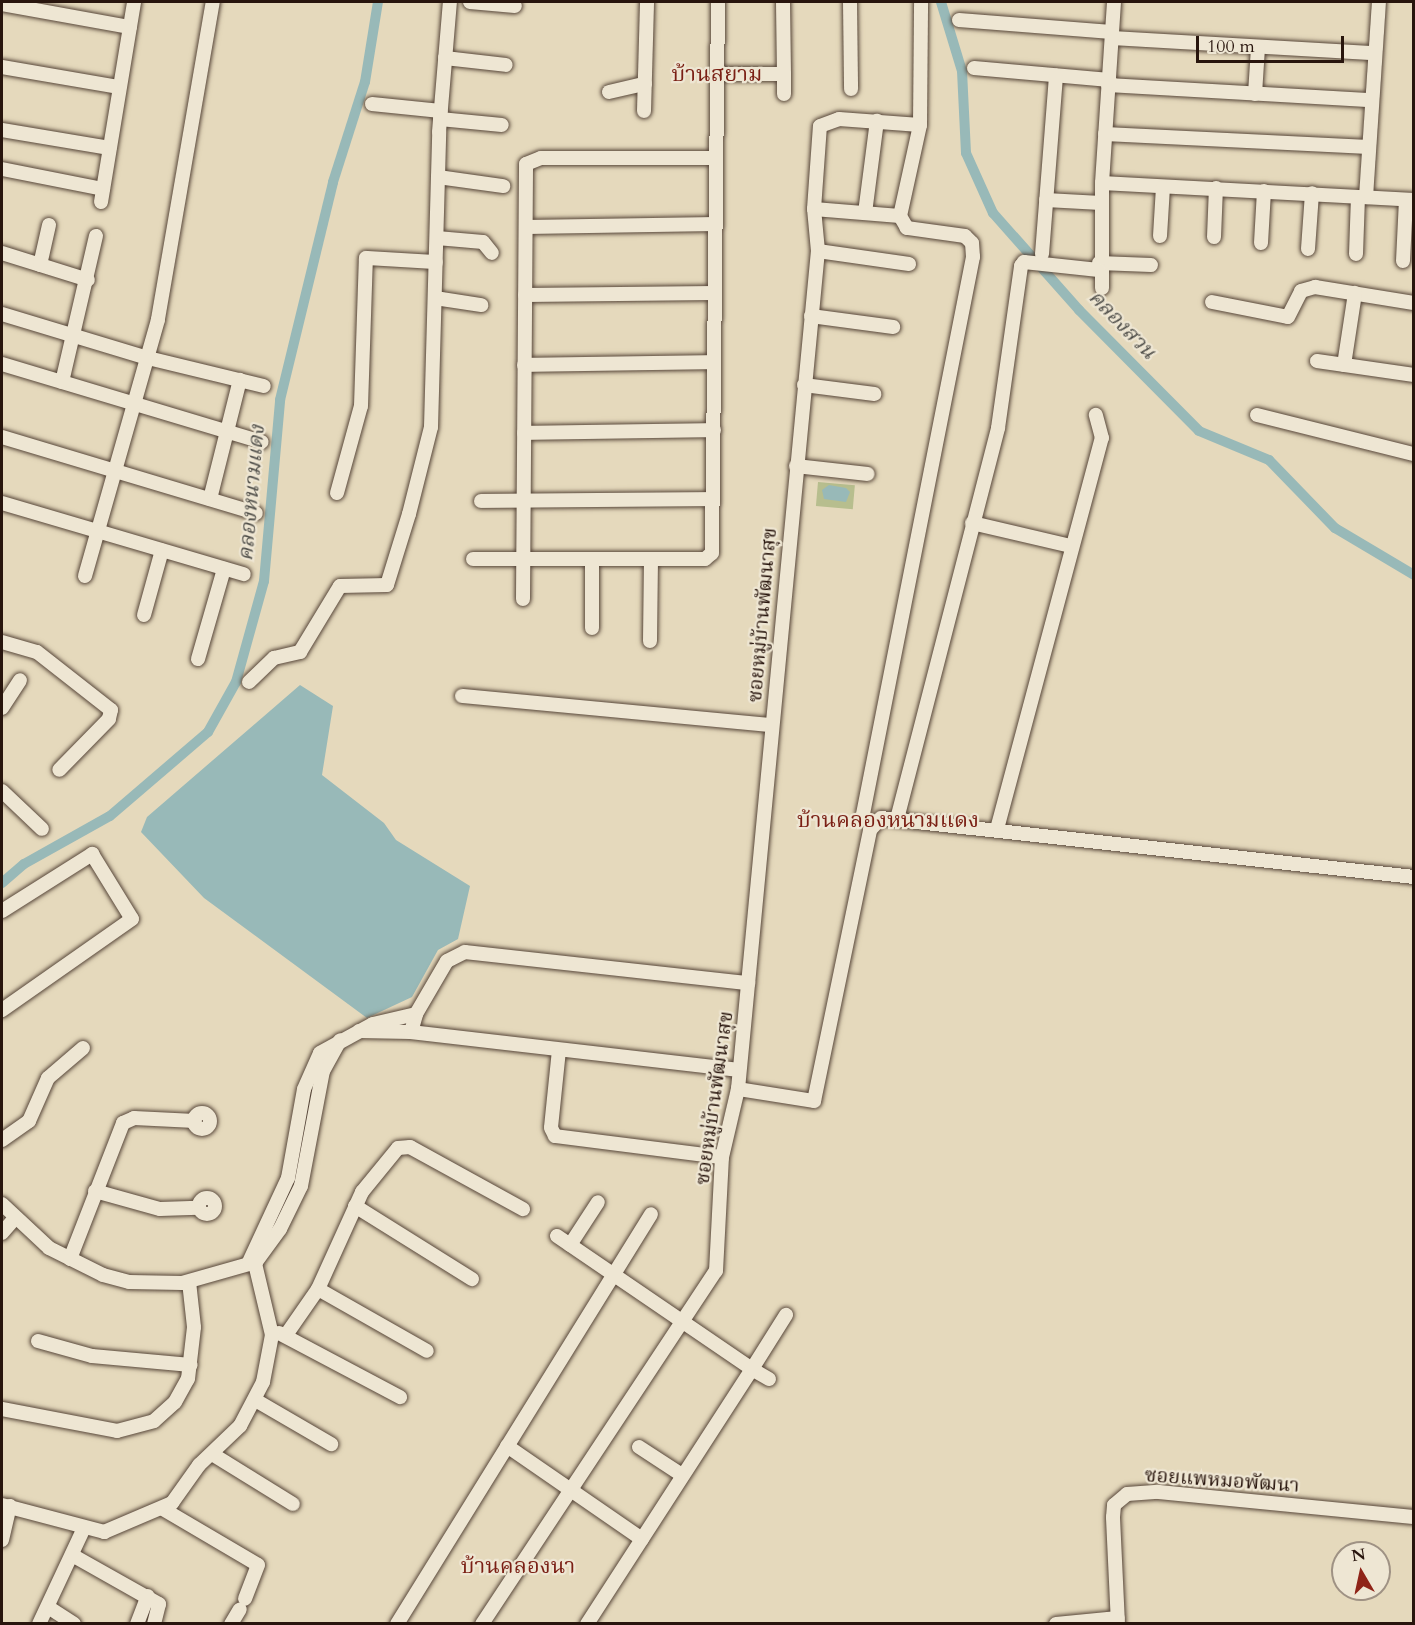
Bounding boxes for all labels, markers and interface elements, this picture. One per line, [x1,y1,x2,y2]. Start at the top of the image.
scale bar [1199,24,1348,62]
text: 100 m [1207,34,1255,59]
district label: บ้านสยาม [672,62,762,88]
water label: คลองสวน [1083,285,1161,365]
water label: คลองหนามแดง [234,424,270,562]
street label: ซอยหมู่บ้านพัฒนาสุข [742,527,782,703]
district label: บ้านคลองหนามแดง [797,808,979,834]
street label: ซอยหมู่บ้านพัฒนาสุข [690,1010,738,1186]
street label: ซอยแพหมอพัฒนา [1144,1463,1300,1497]
north arrow [1331,1541,1391,1601]
text: N [1350,1543,1367,1567]
district label: บ้านคลองนา [461,1554,575,1580]

